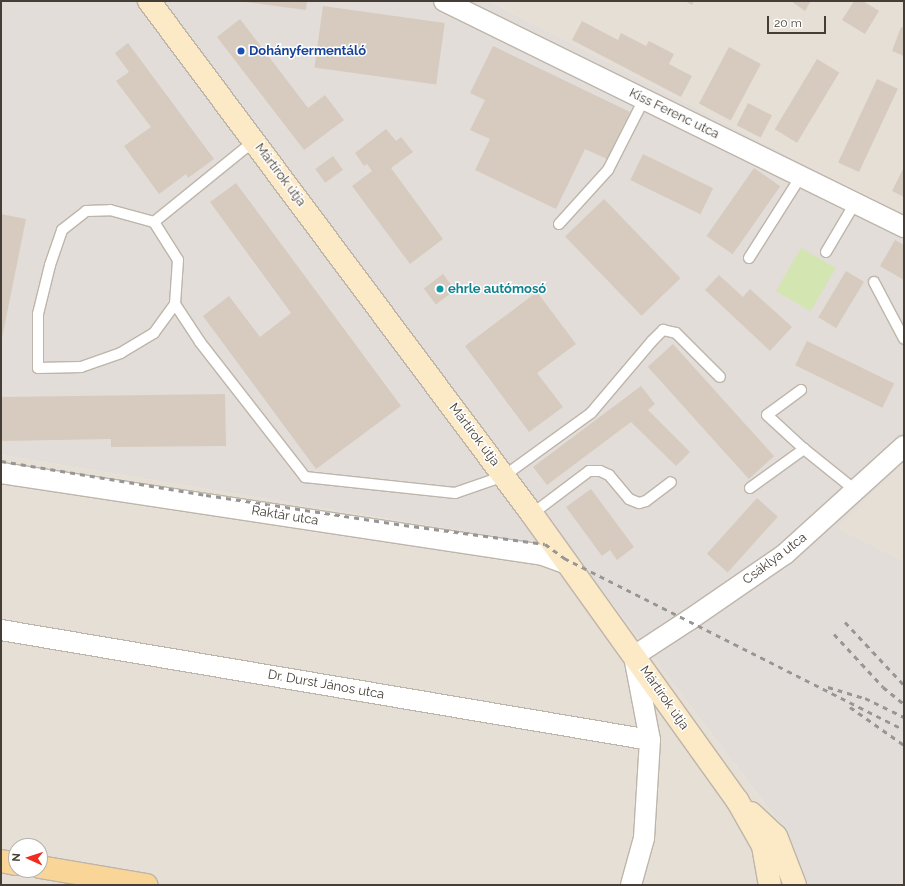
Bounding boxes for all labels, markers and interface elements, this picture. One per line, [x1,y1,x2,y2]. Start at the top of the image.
scale bar [769,8,828,34]
text: 20 m [774,16,802,30]
place label: Dohányfermentáló [249,43,366,59]
marker: Dohányfermentáló [236,46,246,56]
street label: Kiss Ferenc utca [626,85,722,143]
street label: Mártírok útja [251,141,309,209]
place label: ehrle autómosó [448,281,546,297]
marker: ehrle autómosó [435,284,445,294]
street label: Mártírok útja [445,401,503,469]
street label: Raktár utca [250,503,320,529]
street label: Csáklya utca [740,530,810,588]
street label: Mártírok útja [636,663,692,733]
street label: Dr. Durst János utca [266,667,386,703]
north arrow [8,838,48,878]
text: N [10,853,23,862]

